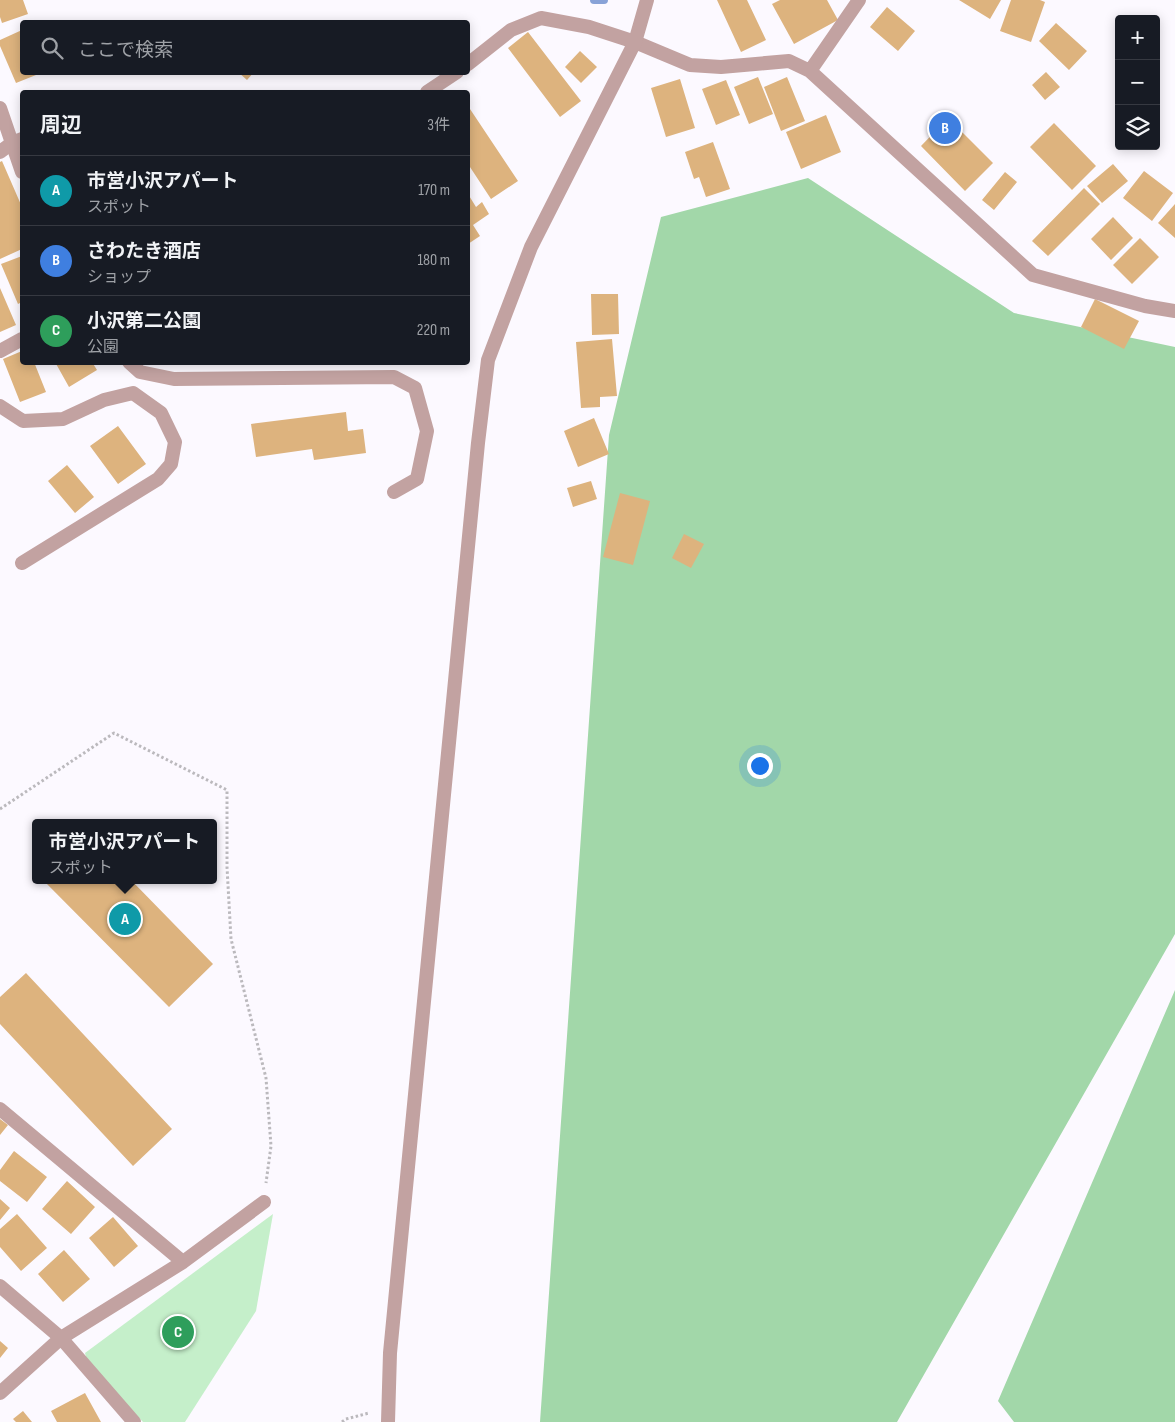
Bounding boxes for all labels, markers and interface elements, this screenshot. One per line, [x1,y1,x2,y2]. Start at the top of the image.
map controls [1115,15,1160,150]
button: + [1115,15,1160,60]
search box [20,20,470,75]
icon: search [38,34,66,62]
text: ここで検索 [78,39,173,62]
button: − [1115,60,1160,105]
button: layers [1115,105,1160,150]
pin: B [929,109,961,147]
text: 周辺 [40,113,82,138]
text: 3件 [427,116,450,135]
text: 市営小沢アパート [87,170,239,193]
text: A [52,181,60,200]
text: 170 m [418,181,450,200]
text: スポット [87,198,151,217]
text: さわたき酒店 [87,240,201,263]
text: B [52,251,60,270]
text: 180 m [417,251,450,270]
text: ショップ [87,268,151,287]
text: 小沢第二公園 [87,310,201,333]
text: C [52,321,60,340]
text: 220 m [417,321,450,340]
text: 公園 [87,338,119,357]
your location [747,753,773,779]
popup [32,819,217,884]
text: 市営小沢アパート [49,831,200,854]
text: スポット [49,859,113,878]
pin: A [109,900,141,938]
pin: C [162,1313,194,1351]

